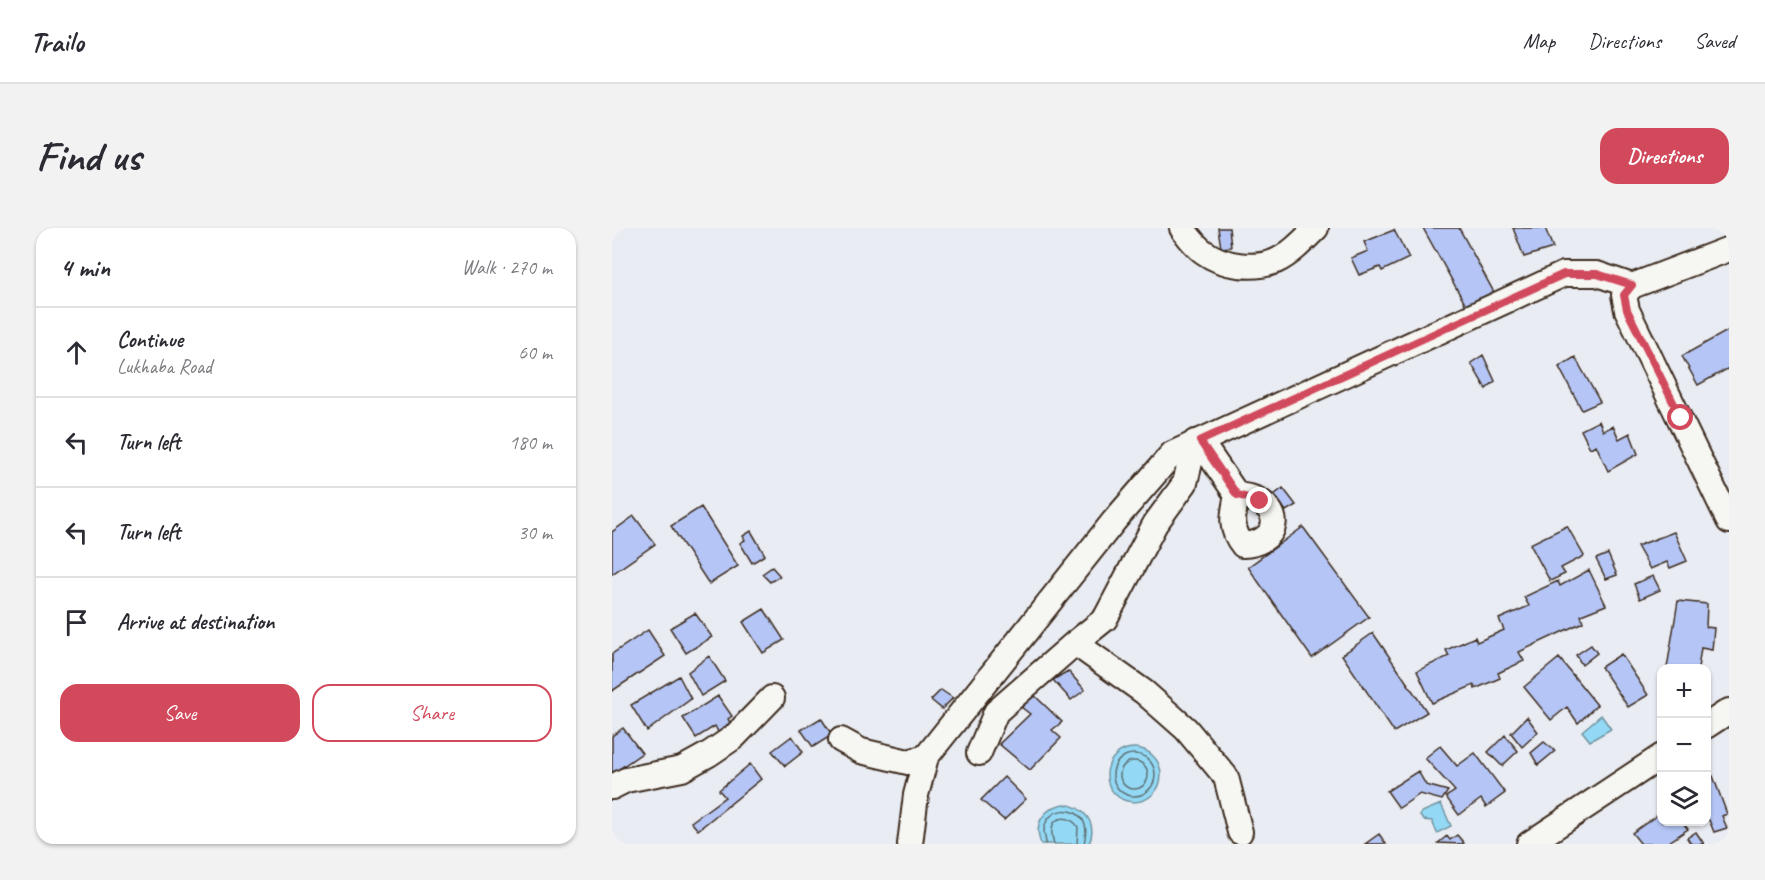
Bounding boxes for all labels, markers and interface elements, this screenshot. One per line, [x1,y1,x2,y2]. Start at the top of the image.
text: Trailo [30,24,84,59]
text: Map [1523,28,1555,54]
text: Directions [1588,28,1661,54]
text: Saved [1694,28,1735,54]
button: Directions [1600,128,1729,184]
text: Find us [36,130,141,183]
text: 4 min [60,251,110,284]
text: Walk · 270 m [462,255,552,280]
text: Continue [117,326,183,354]
icon: ahead [60,336,93,369]
text: 60 m [518,340,552,365]
text: Lukhaba Road [117,354,212,379]
route start [1667,404,1693,430]
icon: left [60,426,93,459]
text: Turn left [117,428,181,456]
text: 180 m [509,430,552,455]
route end [1246,487,1272,513]
icon: left [60,516,93,549]
text: Turn left [117,518,181,546]
text: 30 m [518,520,552,545]
icon: arrive [60,606,93,639]
text: Arrive at destination [117,608,274,636]
map controls [1657,664,1711,826]
button: + [1657,664,1711,718]
button: Save [60,684,300,742]
button: Share [312,684,552,742]
button: − [1657,718,1711,772]
button: layers [1657,772,1711,826]

